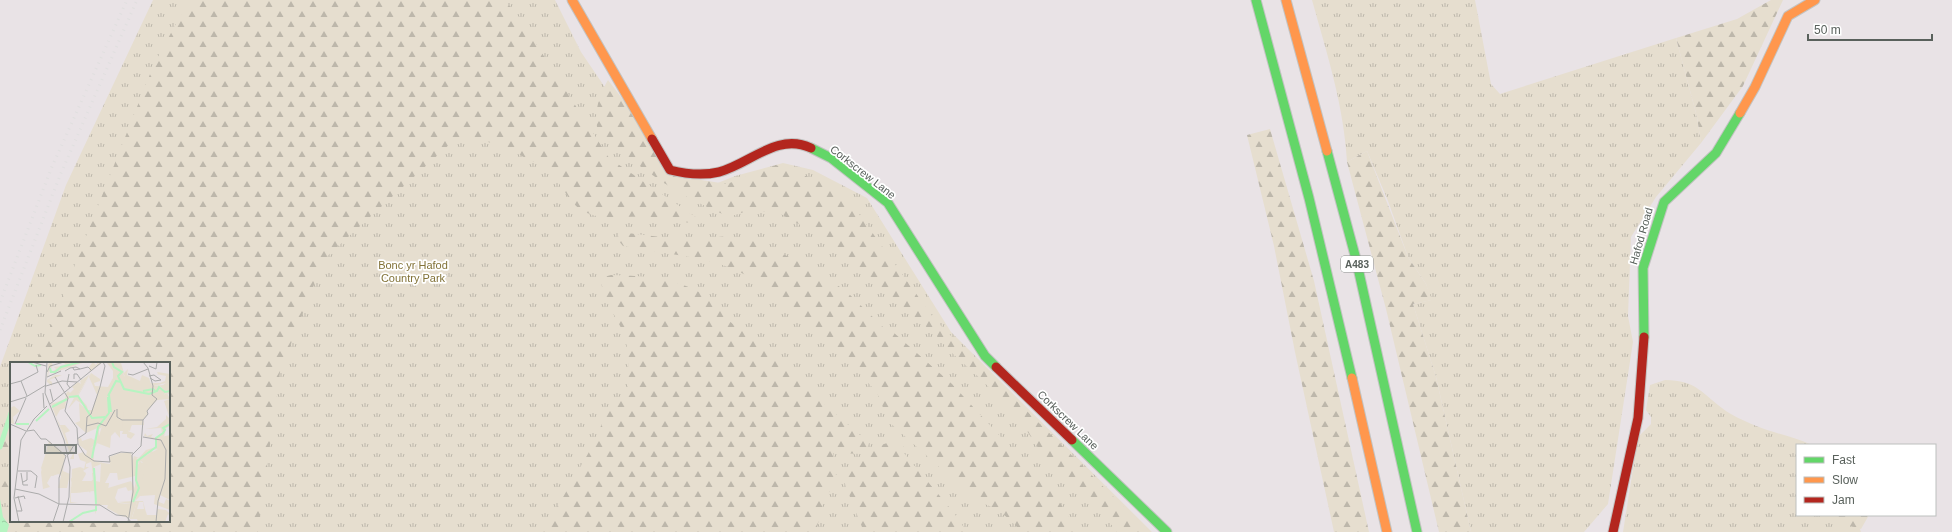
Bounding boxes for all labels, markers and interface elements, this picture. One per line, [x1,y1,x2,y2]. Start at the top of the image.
scale bar [1808,16,1932,42]
text: 50 m [1814,23,1841,37]
street label: Corkscrew Lane [828,143,898,201]
street label: Hafod Road [1627,206,1655,266]
road number: A483 [1341,256,1373,272]
park label: Bonc yr Hafod Country Park [378,259,448,284]
inset map [10,362,170,522]
street label: Corkscrew Lane [1035,388,1101,452]
legend [1796,444,1936,516]
text: Fast [1832,453,1856,467]
text: Slow [1832,473,1858,487]
text: Jam [1832,493,1855,507]

